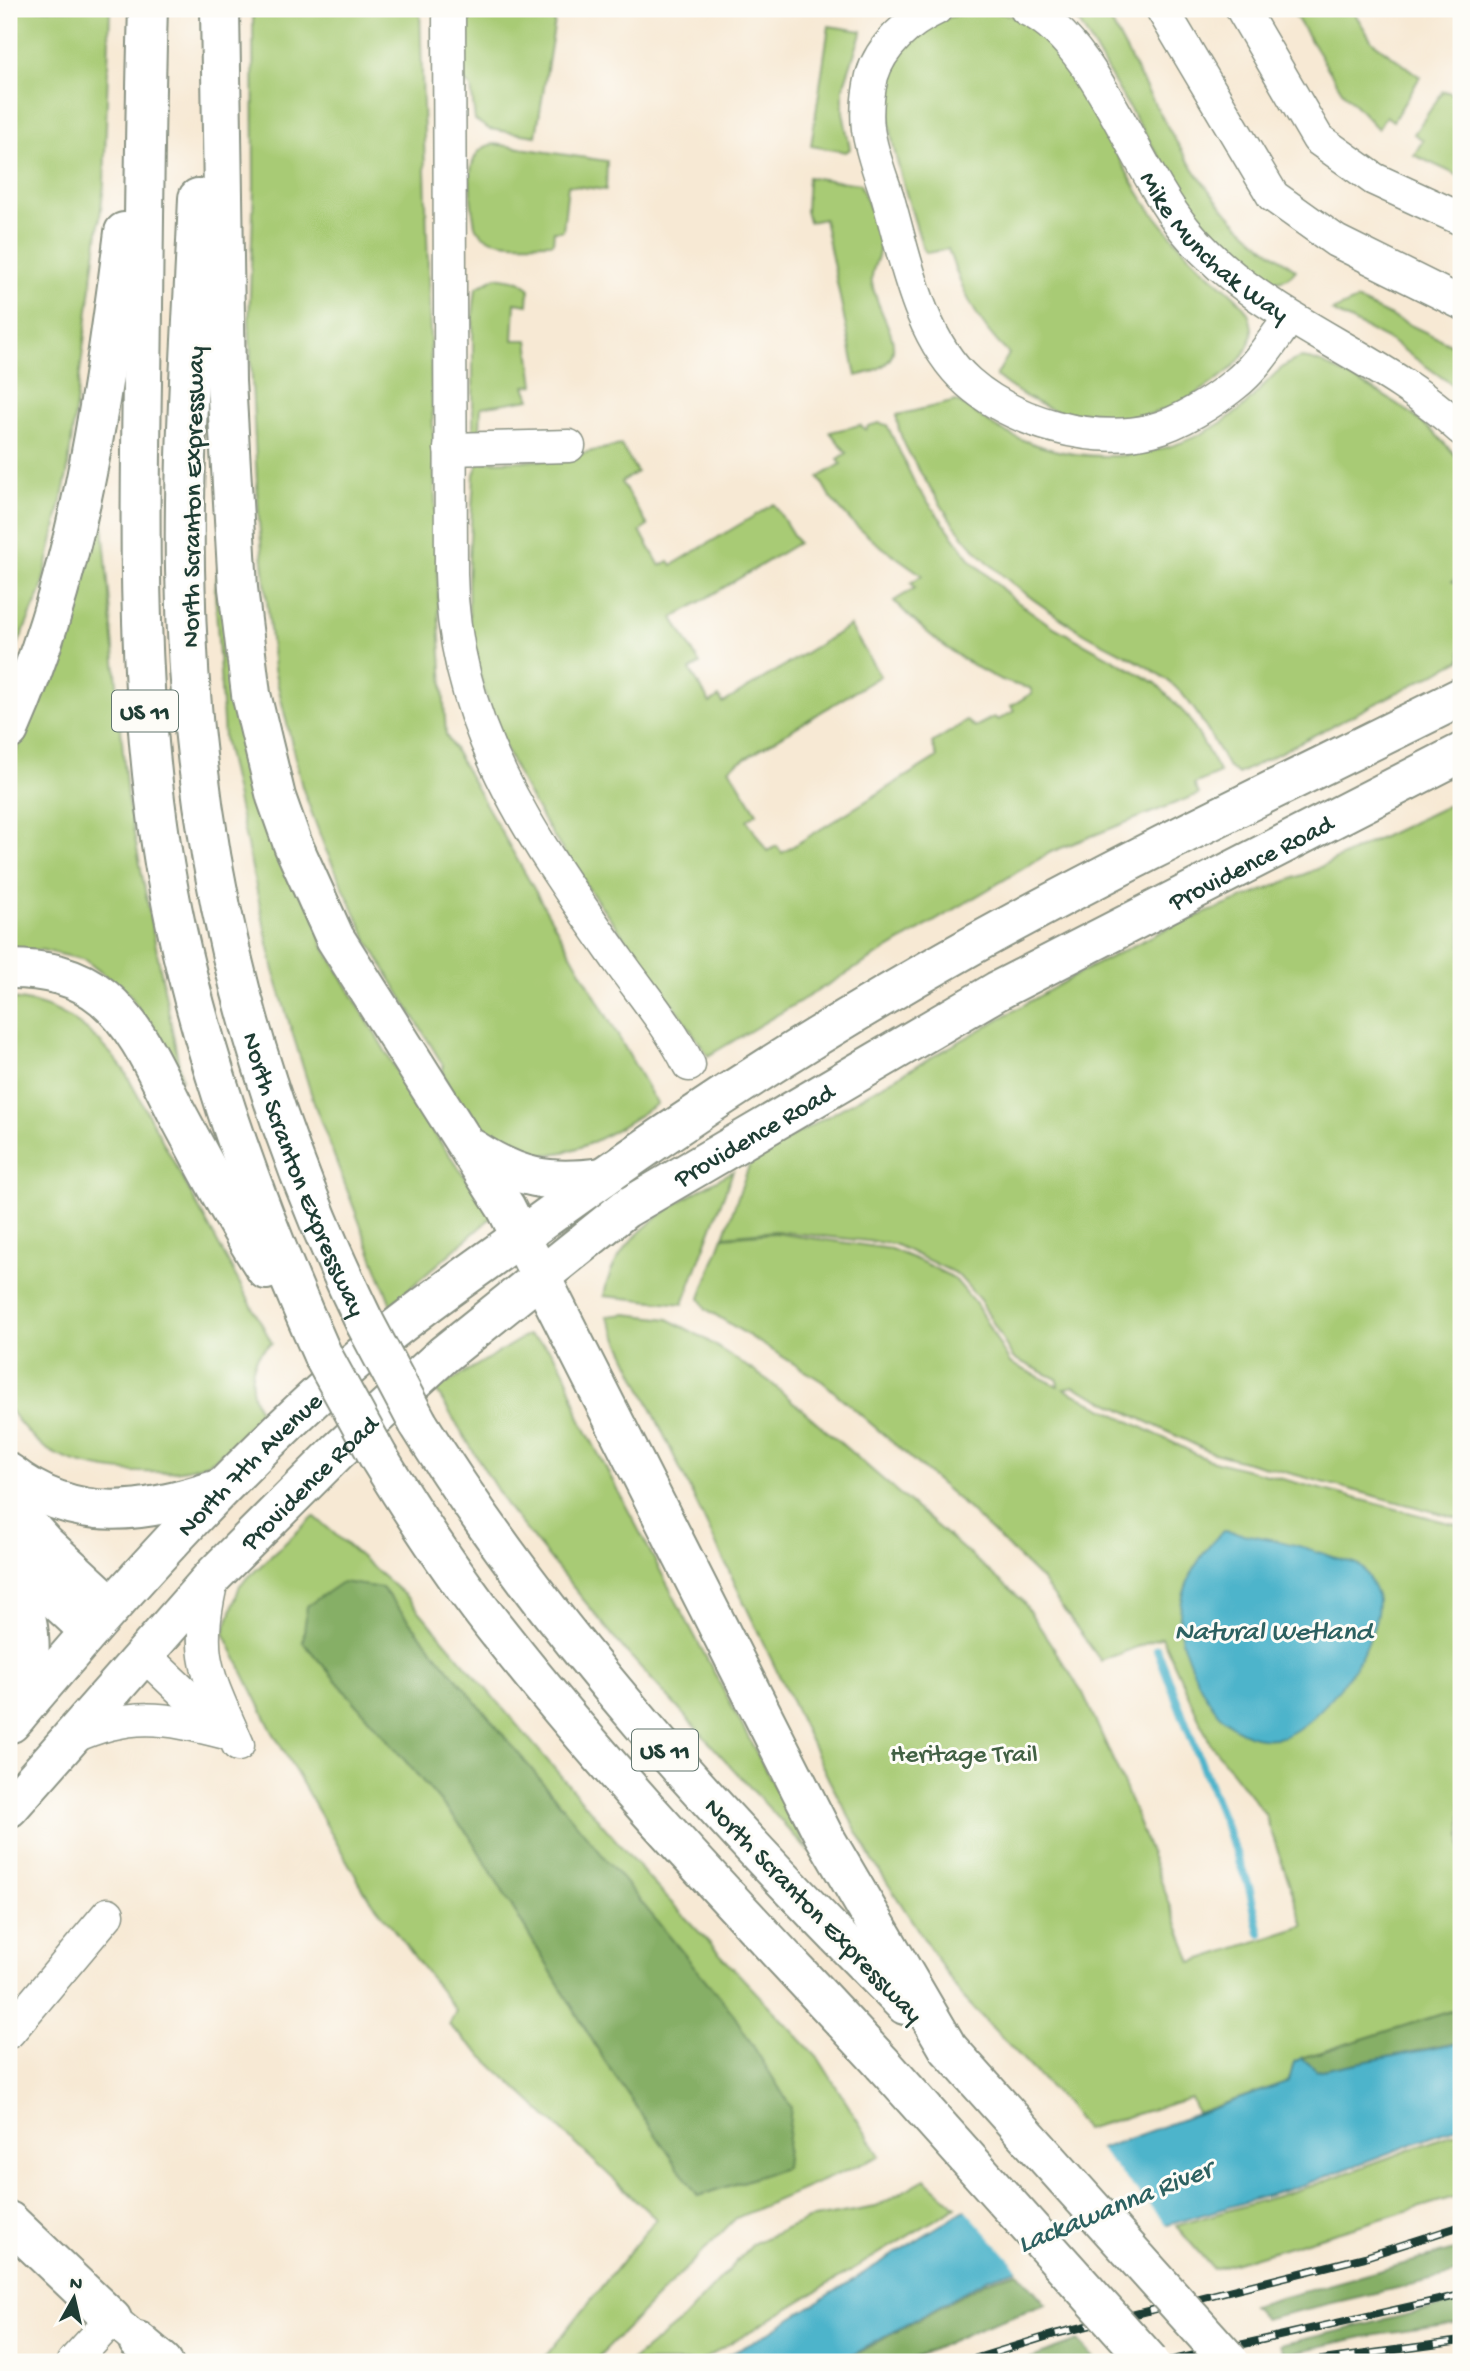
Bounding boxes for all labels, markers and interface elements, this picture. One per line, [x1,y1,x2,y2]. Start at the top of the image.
street label: Mike Munchak Way [1131,167,1293,332]
street label: North Scranton Expressway [177,346,214,648]
road number: US 11 [112,690,178,732]
street label: Providence Road [1164,809,1341,921]
street label: North Scranton Expressway [233,1029,371,1323]
street label: Providence Road [669,1078,843,1197]
street label: North 7th Avenue [172,1387,331,1545]
street label: Providence Road [236,1410,388,1560]
water label: Natural Wetland [1174,1617,1374,1650]
road number: US 11 [632,1730,698,1770]
park label: Heritage Trail [890,1741,1038,1772]
street label: North Scranton Expressway [696,1793,928,2032]
water label: Lackawanna River [1014,2152,1222,2262]
north arrow [38,2262,108,2332]
text: N [68,2272,84,2297]

